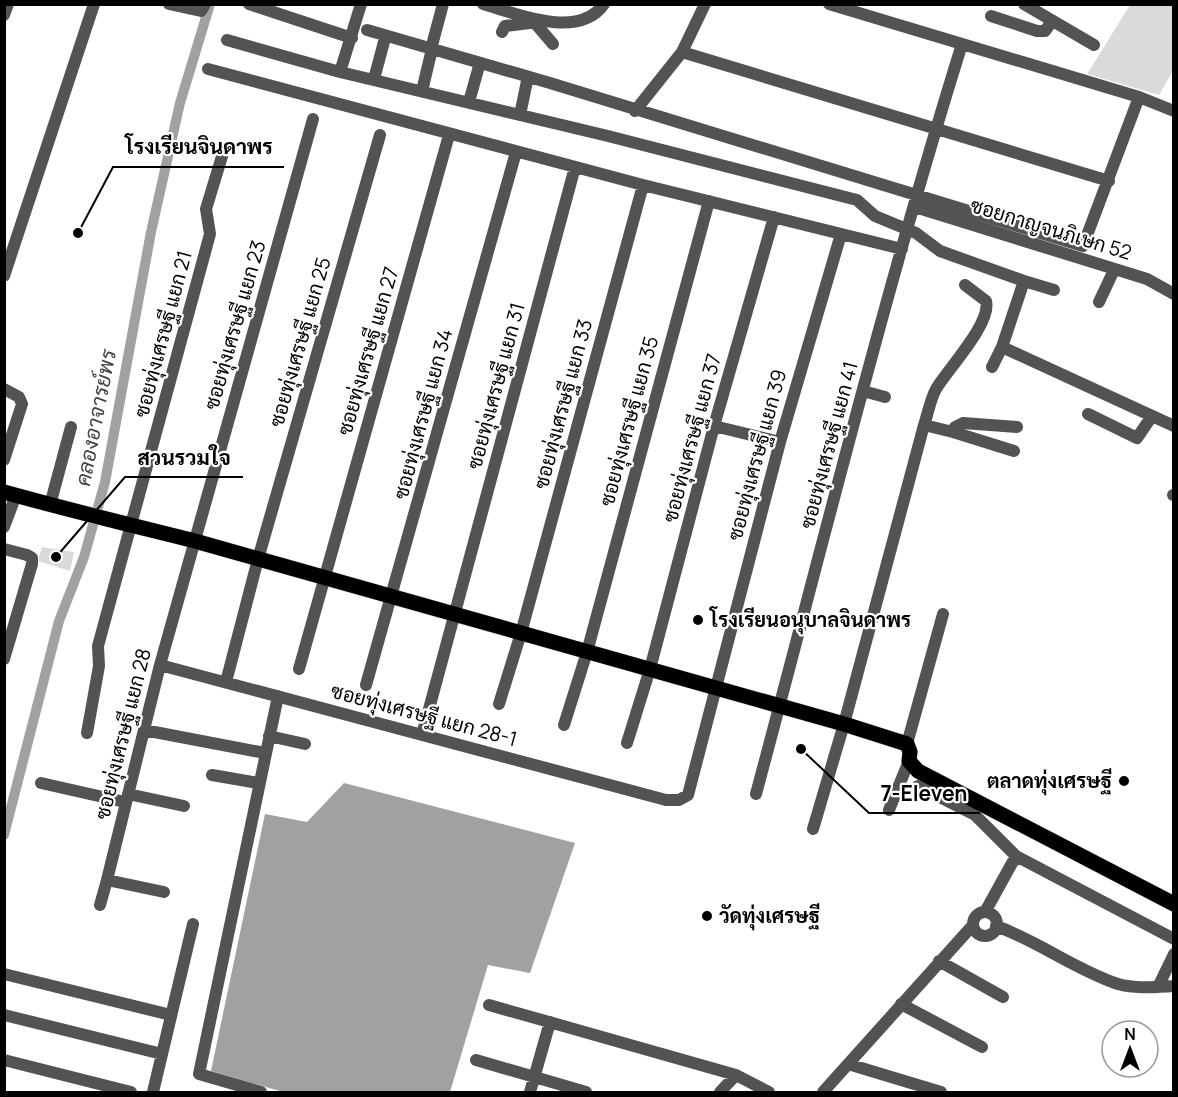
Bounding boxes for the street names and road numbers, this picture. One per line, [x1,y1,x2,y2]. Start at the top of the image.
street label: ซอยกาญจนภิเษก 52 [967,191,1135,266]
street label: ซอยทุ่งเศรษฐี แยก 23 [197,237,273,413]
street label: ซอยทุ่งเศรษฐี แยก 21 [127,247,199,421]
street label: ซอยทุ่งเศรษฐี แยก 25 [262,254,338,430]
street label: ซอยทุ่งเศรษฐี แยก 27 [331,264,405,438]
street label: ซอยทุ่งเศรษฐี แยก 31 [460,300,532,472]
street label: ซอยทุ่งเศรษฐี แยก 33 [527,316,599,492]
street label: ซอยทุ่งเศรษฐี แยก 34 [387,326,459,502]
street label: ซอยทุ่งเศรษฐี แยก 35 [593,333,665,509]
street label: ซอยทุ่งเศรษฐี แยก 37 [656,351,728,525]
street label: ซอยทุ่งเศรษฐี แยก 41 [793,358,865,532]
street label: ซอยทุ่งเศรษฐี แยก 39 [721,366,793,544]
street label: ซอยทุ่งเศรษฐี แยก 28 [88,645,158,823]
street label: ซอยทุ่งเศรษฐี แยก 28-1 [328,677,520,753]

